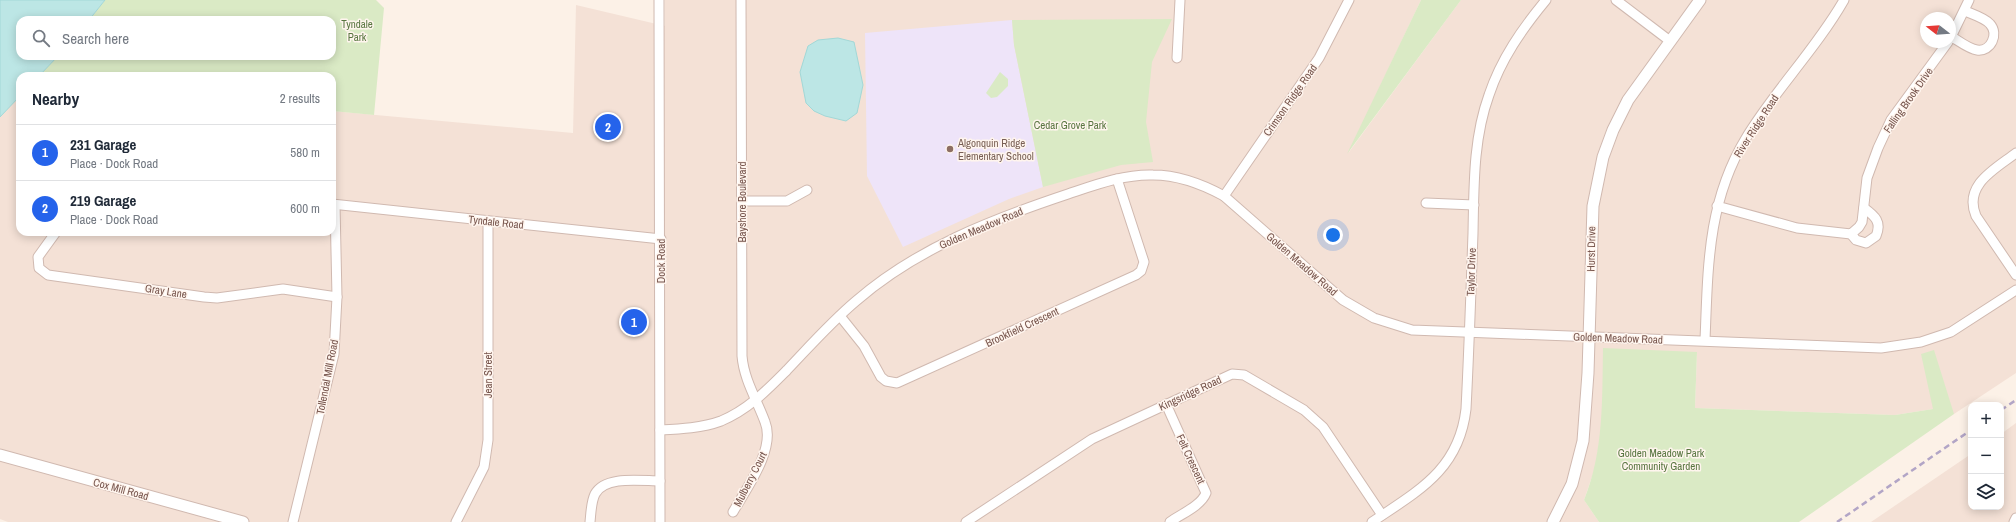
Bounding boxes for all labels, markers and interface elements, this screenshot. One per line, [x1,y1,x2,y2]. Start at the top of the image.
north arrow [1920,12,1956,48]
search box [16,16,336,60]
park label: Tyndale Park [341,17,373,44]
icon: search [30,27,52,49]
text: Search here [62,28,129,49]
street label: Crimson Ridge Road [1260,61,1320,139]
street label: Falling Brook Drive [1880,65,1936,135]
text: Nearby [32,87,79,110]
text: 2 results [280,90,320,107]
street label: River Ridge Road [1730,92,1782,160]
pin: 2 [595,112,621,142]
park label: Cedar Grove Park [1034,118,1107,132]
text: 231 Garage [70,134,136,155]
place label: Algonquin Ridge Elementary School [957,136,1034,163]
text: 1 [42,144,48,161]
text: 580 m [290,144,320,161]
marker: Algonquin Ridge Elementary School [945,144,955,154]
text: Place · Dock Road [70,155,158,172]
street label: Bayshore Boulevard [735,161,749,243]
text: 219 Garage [70,190,136,211]
text: 2 [42,200,48,217]
text: 600 m [290,200,320,217]
street label: Golden Meadow Road [937,204,1025,252]
text: Place · Dock Road [70,211,158,228]
street label: Tyndale Road [468,212,524,232]
your location [1323,225,1343,245]
street label: Hurst Drive [1584,226,1598,272]
street label: Golden Meadow Road [1264,229,1340,299]
street label: Dock Road [654,239,668,283]
street label: Taylor Drive [1463,248,1479,296]
street label: Gray Lane [144,281,188,301]
street label: Brookfield Crescent [983,304,1061,350]
pin: 1 [621,307,647,337]
street label: Golden Meadow Road [1573,329,1663,347]
street label: Tollendal Mill Road [313,338,341,416]
street label: Jean Street [481,351,495,398]
street label: Kingsridge Road [1156,372,1224,414]
map controls [1968,402,2004,510]
button: + [1968,402,2004,438]
street label: Felt Crescent [1173,432,1209,487]
button: − [1968,438,2004,474]
park label: Golden Meadow Park Community Garden [1618,446,1705,473]
street label: Mulberry Court [730,449,770,509]
button: layers [1968,474,2004,510]
street label: Cox Mill Road [92,475,150,503]

